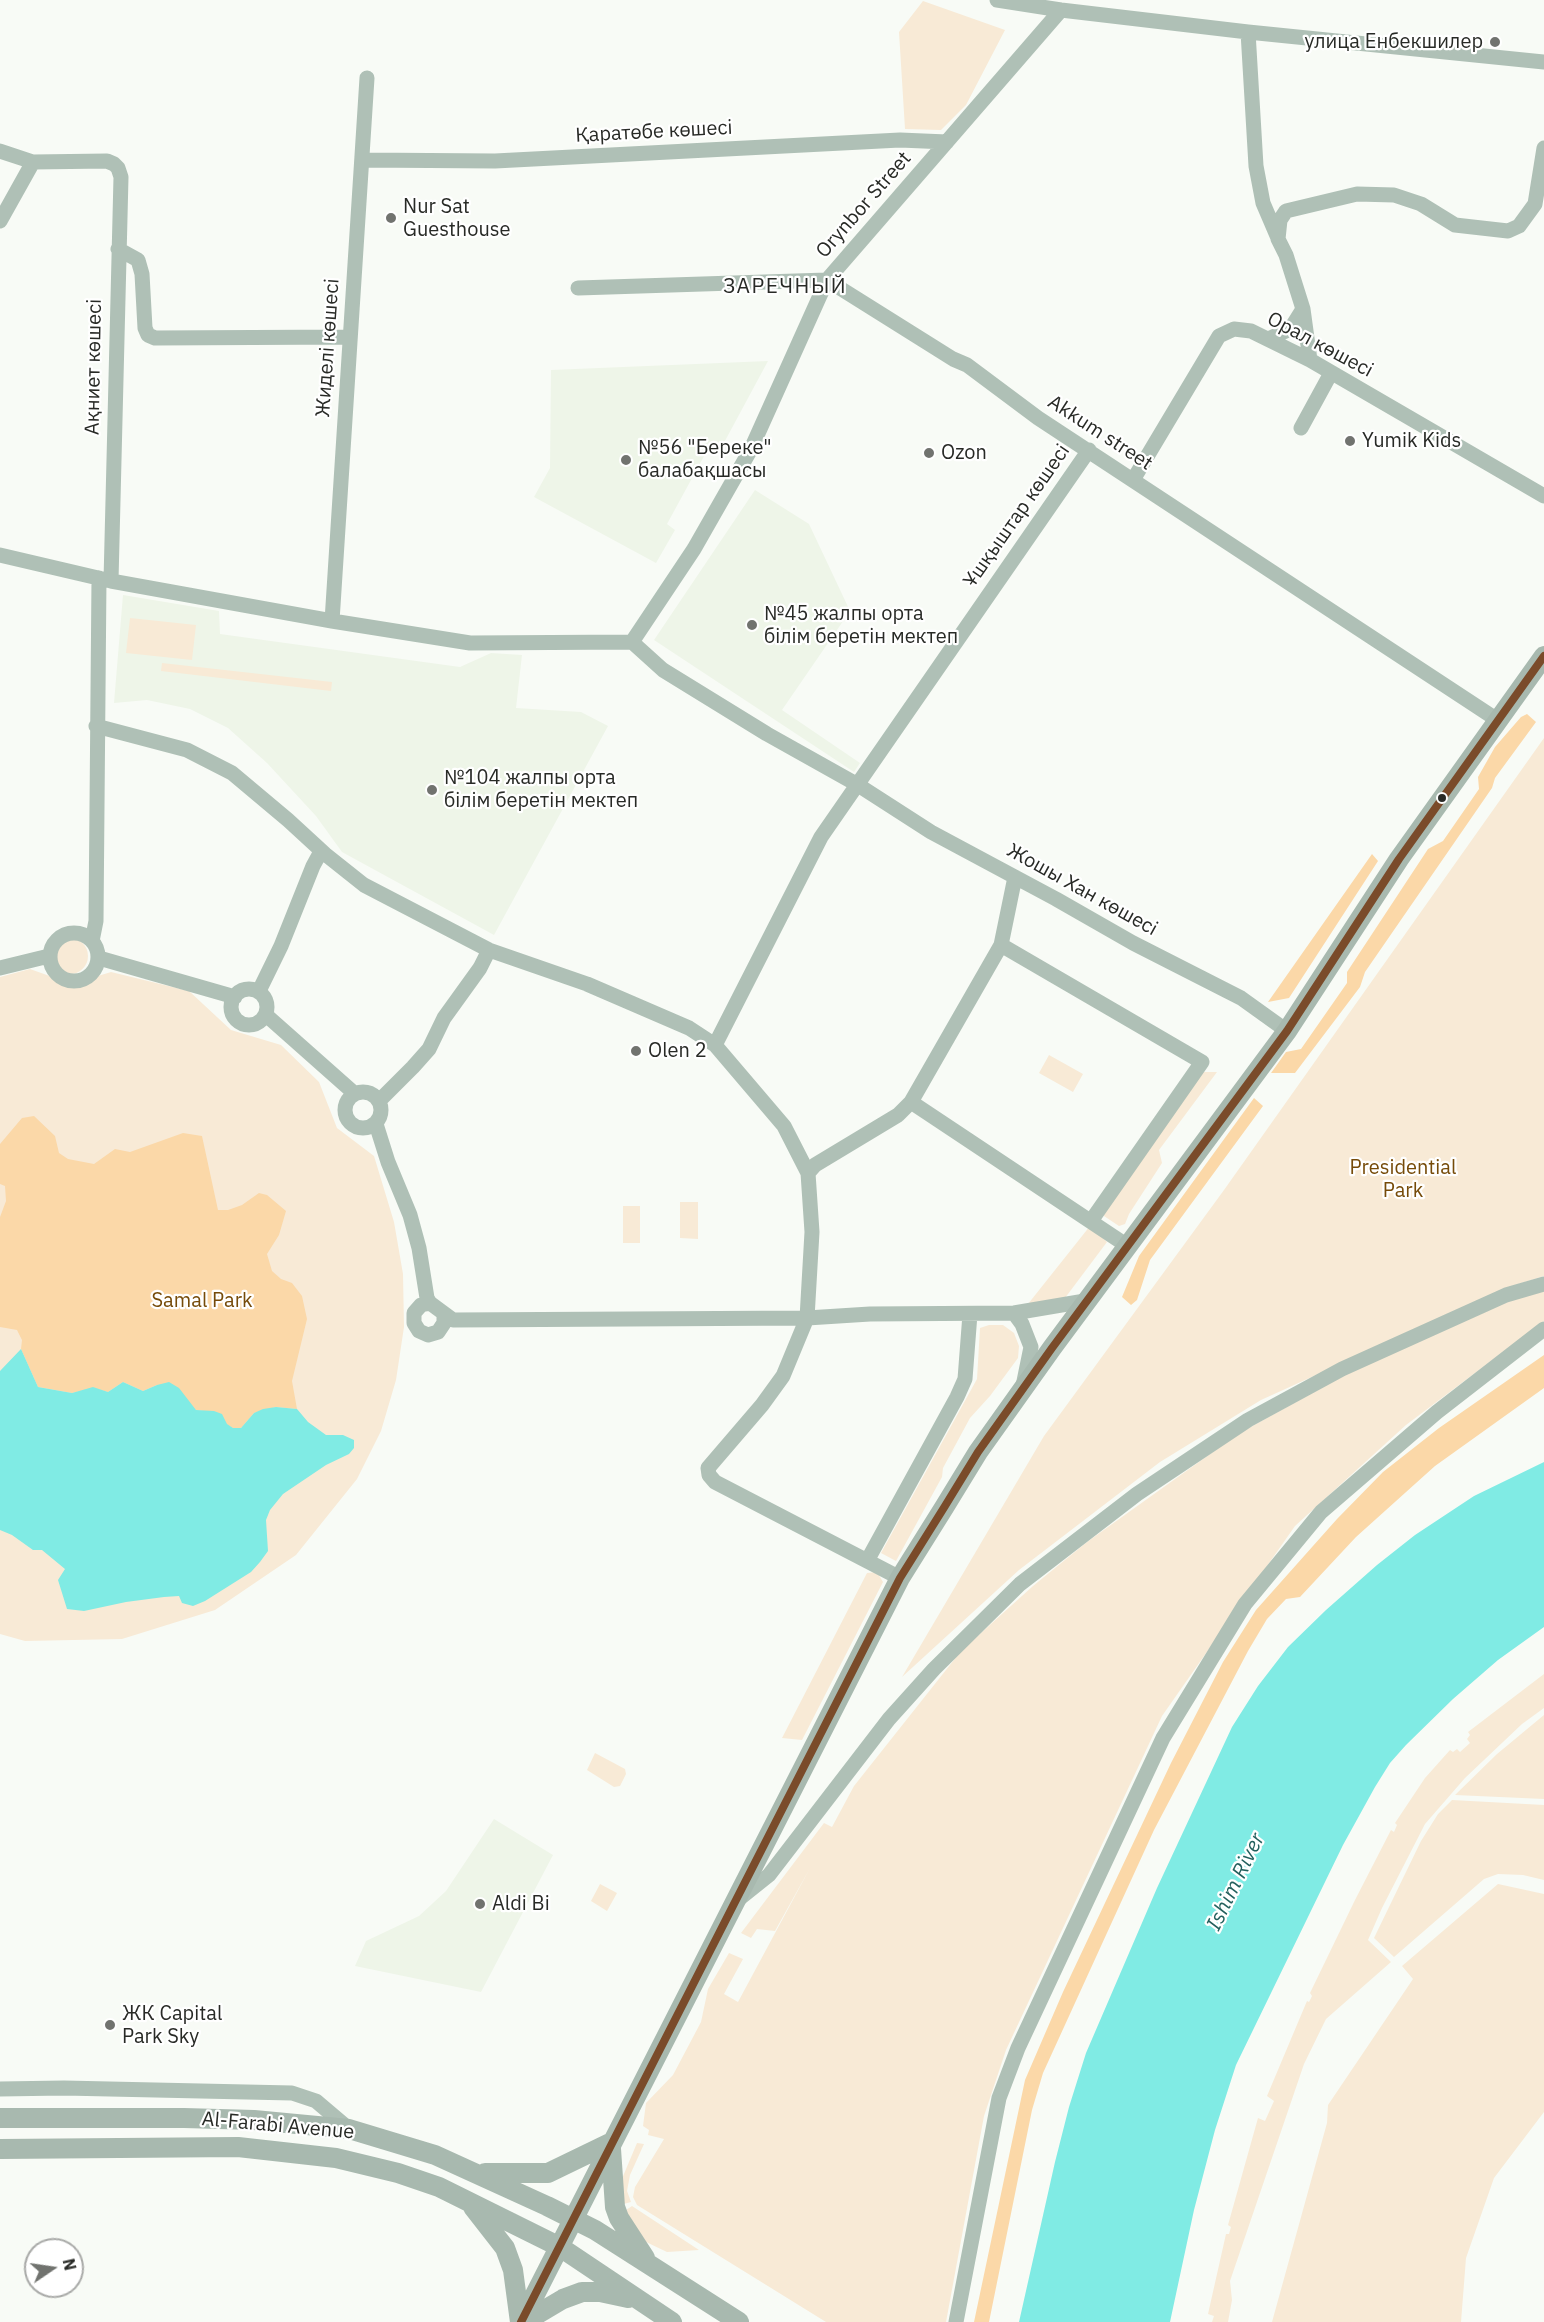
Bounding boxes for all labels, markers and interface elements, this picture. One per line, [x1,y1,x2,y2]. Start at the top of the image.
place label: улица Енбекшилер [1305,30,1483,54]
marker: улица Енбекшилер [1488,35,1502,49]
street label: Қаратөбе көшесі [575,116,733,148]
street label: Orynbor Street [811,147,917,263]
place label: Nur Sat Guesthouse [403,195,510,242]
marker: Nur Sat Guesthouse [384,211,398,225]
district label: ЗАРЕЧНЫЙ [723,274,847,300]
street label: Жиделі көшесі [311,278,345,418]
street label: Ақниет көшесі [81,299,107,435]
street label: Орал көшесі [1263,307,1377,383]
street label: Akkum street [1043,390,1157,476]
place label: Yumik Kids [1362,429,1461,453]
marker: Yumik Kids [1343,434,1357,448]
place label: №56 "Береке" балабақшасы [638,436,772,483]
street label: Ұшқыштар көшесі [959,440,1075,592]
place label: Ozon [941,441,987,465]
marker: Ozon [922,446,936,460]
marker: №56 "Береке" балабақшасы [619,453,633,467]
place label: №45 жалпы орта білім беретін мектеп [764,602,958,649]
marker: №45 жалпы орта білім беретін мектеп [745,618,759,632]
place label: №104 жалпы орта білім беретін мектеп [444,766,638,813]
marker: №104 жалпы орта білім беретін мектеп [425,783,439,797]
unlabelled marker [1436,792,1448,804]
street label: Жошы Хан көшесі [1002,839,1162,941]
place label: Olen 2 [648,1039,707,1063]
marker: Olen 2 [629,1044,643,1058]
park label: Presidential Park [1350,1156,1456,1203]
park label: Samal Park [151,1289,253,1313]
water label: Ishim River [1202,1829,1270,1935]
place label: Aldi Bi [492,1892,550,1916]
marker: Aldi Bi [473,1897,487,1911]
place label: ЖК Capital Park Sky [122,2002,222,2049]
marker: ЖК Capital Park Sky [103,2018,117,2032]
street label: Al-Farabi Avenue [201,2107,355,2145]
north arrow [24,2238,84,2298]
text: N [59,2257,81,2272]

